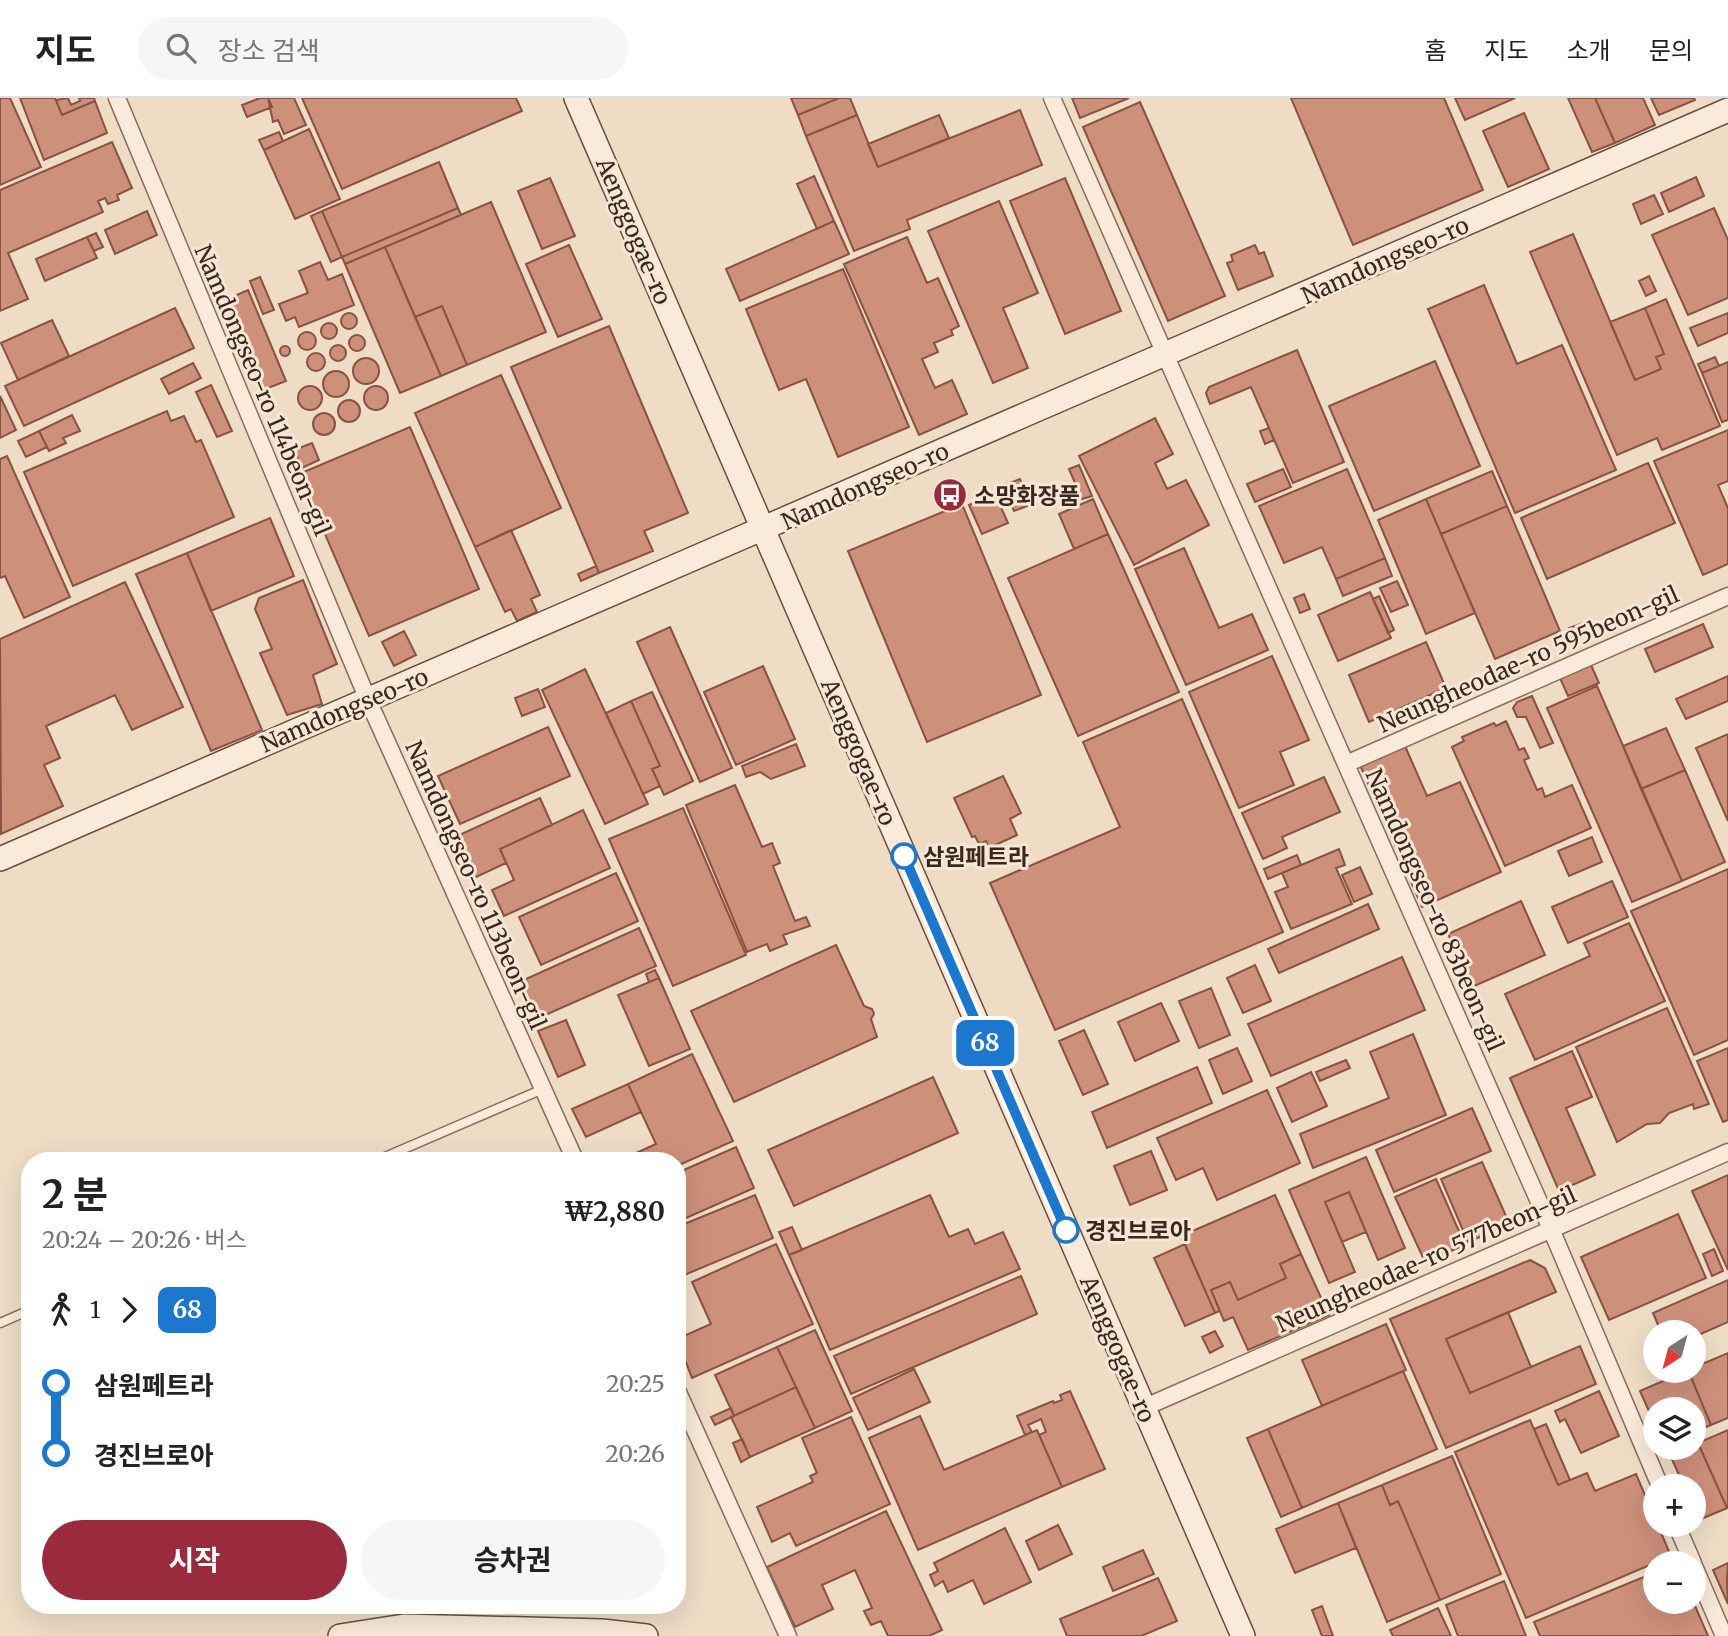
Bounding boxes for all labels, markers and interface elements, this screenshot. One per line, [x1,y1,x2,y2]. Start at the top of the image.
search box [138,17,628,80]
icon: search [162,29,200,67]
text: 지도 [35,30,96,71]
text: 장소 검색 [218,34,320,67]
text: 홈 [1424,35,1446,66]
text: 지도 [1484,35,1529,66]
text: 소개 [1567,35,1611,66]
text: 문의 [1649,35,1693,66]
street label: Aenggogae-ro [590,152,678,309]
street label: Namdongseo-ro [1297,210,1473,310]
street label: Namdongseo-ro 114beon-gil [188,240,338,540]
street label: Namdongseo-ro [777,436,953,536]
bus stop icon: 소망화장품 [931,476,969,514]
place label: 소망화장품 [974,481,1080,510]
street label: Neungheodae-ro 595beon-gil [1373,579,1683,739]
street label: Namdongseo-ro [255,661,433,759]
street label: Aenggogae-ro [815,673,903,830]
street label: Namdongseo-ro 113beon-gil [399,736,553,1034]
street label: Namdongseo-ro 83beon-gil [1359,764,1511,1056]
place label: 삼원페트라 [923,842,1029,871]
marker: 삼원페트라 [891,843,917,869]
line badge: 68 [954,1020,1016,1066]
text: 68 [970,1027,1000,1058]
text: 2 분 [42,1171,108,1218]
street label: Neungheodae-ro 577beon-gil [1271,1180,1581,1338]
text: ₩2,880 [565,1195,665,1228]
place label: 경진브로아 [1085,1216,1191,1245]
marker: 경진브로아 [1053,1217,1079,1243]
text: 20:24 – 20:26 · 버스 [42,1225,247,1254]
street label: Aenggogae-ro [1074,1270,1162,1427]
icon: walk [42,1291,80,1329]
icon: forward [110,1291,148,1329]
text: 68 [172,1294,202,1325]
text: 1 [90,1295,100,1324]
north arrow [1643,1320,1706,1382]
map controls [1643,1320,1706,1614]
text: 삼원페트라 [94,1369,214,1402]
text: 20:25 [606,1369,665,1398]
button: layers [1643,1397,1706,1460]
text: 경진브로아 [94,1439,214,1472]
text: 20:26 [605,1439,665,1468]
button: + [1643,1474,1706,1537]
button: 시작 [42,1520,347,1600]
button: 승차권 [361,1520,665,1600]
button: − [1643,1551,1706,1614]

